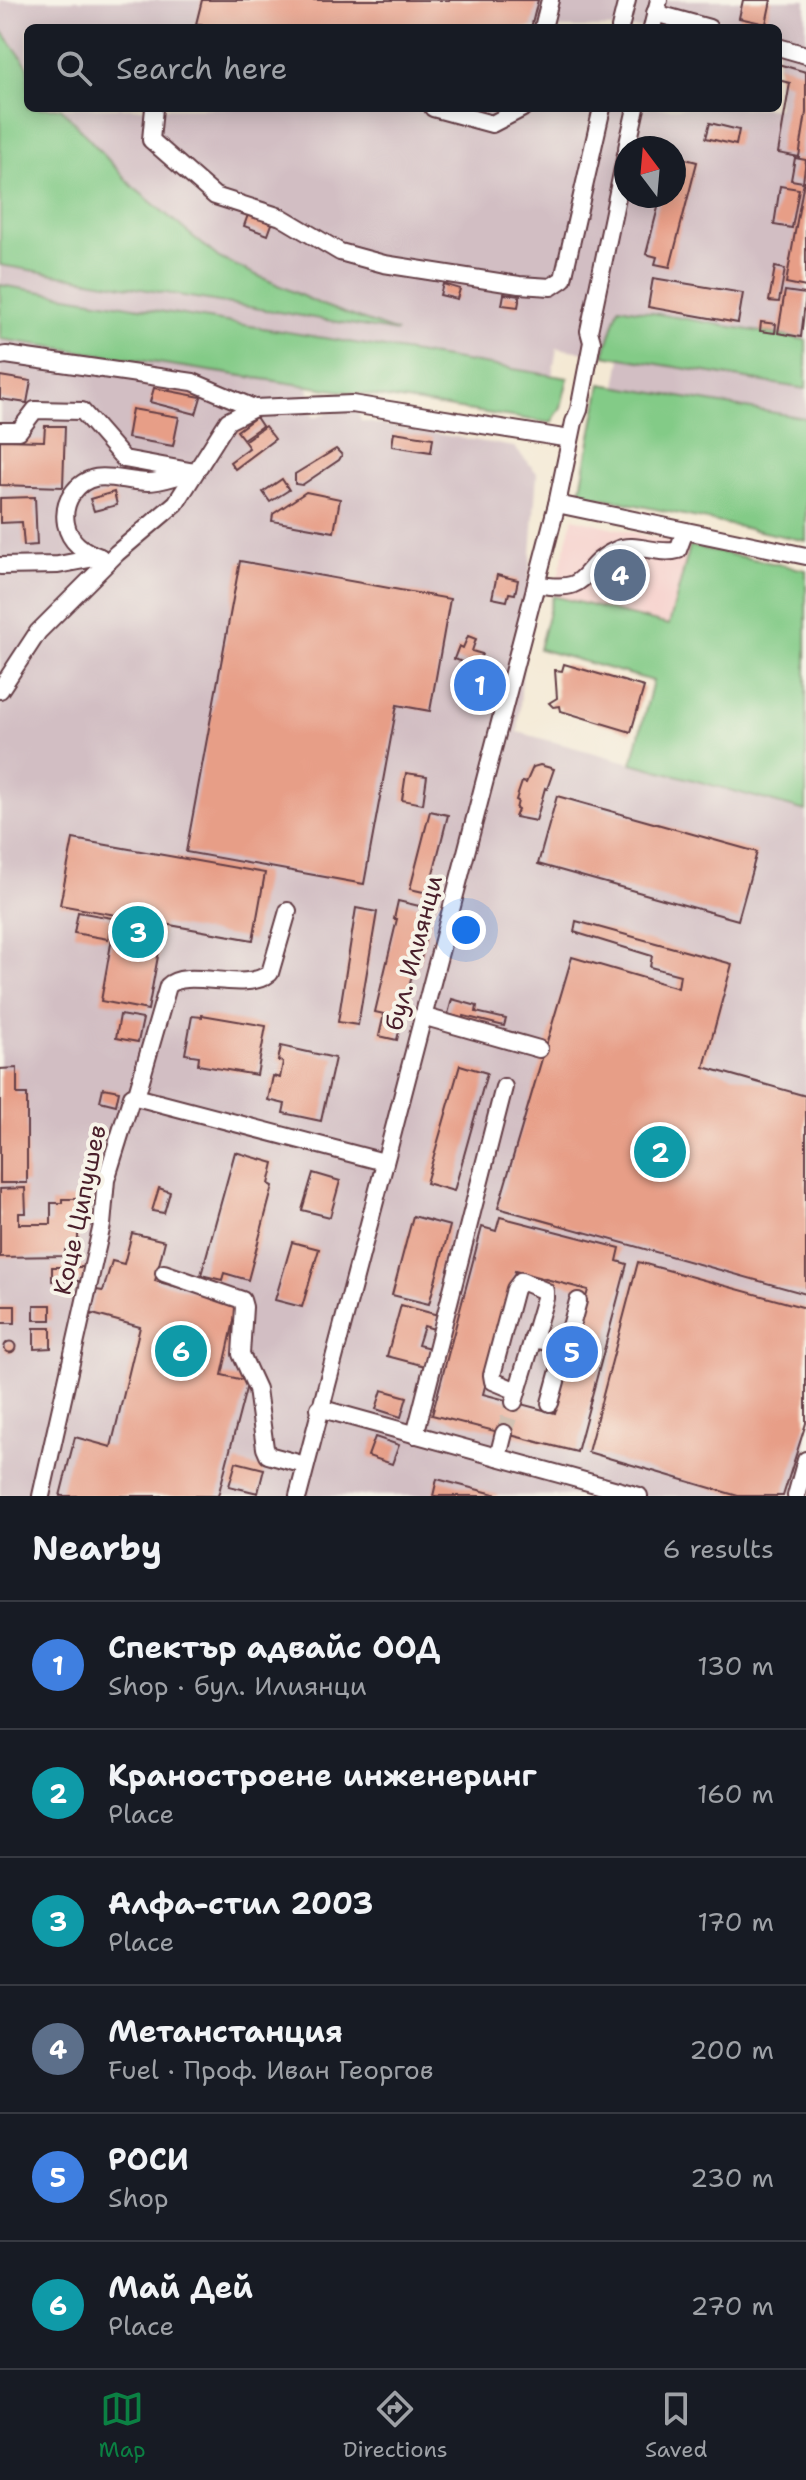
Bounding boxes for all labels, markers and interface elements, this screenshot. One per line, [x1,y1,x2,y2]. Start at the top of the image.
search box [24,24,782,112]
icon: search [52,46,96,90]
text: Search here [116,48,287,89]
north arrow [614,136,686,208]
pin: 4 [594,545,646,605]
pin: 1 [454,655,506,715]
street label: бул. Илиянци [378,872,450,1034]
pin: 3 [112,902,164,962]
your location [446,910,486,950]
street label: Коце Ципушев [46,1122,114,1298]
pin: 2 [634,1122,686,1182]
pin: 6 [155,1321,207,1381]
pin: 5 [546,1322,598,1382]
text: Nearby [32,1525,162,1571]
text: 6 results [662,1531,774,1566]
text: Спектър адвайс ООД [108,1627,440,1668]
text: 1 [52,1648,64,1683]
text: 130 m [697,1648,774,1683]
text: Shop · бул. Илиянци [108,1668,367,1703]
text: Краностроене инженеринг [108,1755,537,1796]
text: 2 [49,1776,67,1811]
text: 160 m [697,1776,774,1811]
text: Place [108,1796,174,1831]
text: Алфа-стил 2003 [108,1883,373,1924]
text: 3 [49,1904,67,1939]
text: 170 m [697,1904,774,1939]
text: Place [108,1924,174,1959]
text: Метанстанция [108,2011,343,2052]
text: 4 [49,2032,67,2067]
text: 200 m [689,2032,774,2067]
text: Fuel · Проф. Иван Георгов [108,2052,433,2087]
text: РОСИ [108,2139,189,2180]
text: 5 [50,2160,66,2195]
text: 230 m [690,2160,774,2195]
text: Shop [108,2180,169,2215]
text: Май Дей [108,2267,253,2308]
text: 6 [49,2288,67,2323]
text: 270 m [691,2288,774,2323]
text: Place [108,2308,174,2343]
tab: Map [99,2387,146,2464]
tab: Directions [343,2387,448,2464]
tab: Saved [645,2387,707,2464]

